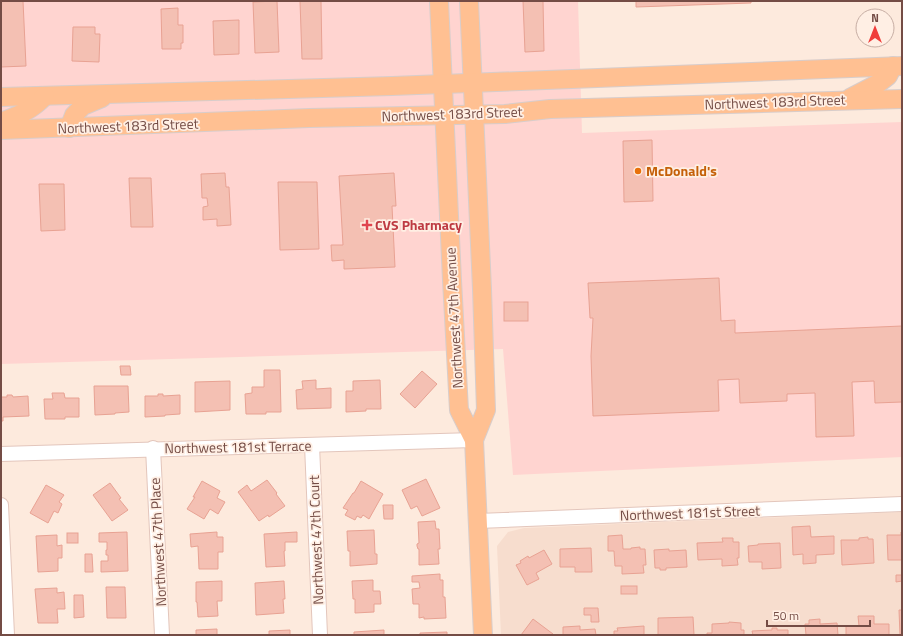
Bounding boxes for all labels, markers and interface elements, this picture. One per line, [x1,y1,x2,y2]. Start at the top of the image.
north arrow [855,8,895,48]
text: N [871,10,879,26]
street label: Northwest 183rd Street [704,89,846,114]
street label: Northwest 183rd Street [381,101,523,126]
street label: Northwest 183rd Street [57,113,199,138]
place label: McDonald's [646,160,717,181]
marker: McDonald's [633,166,643,176]
place label: CVS Pharmacy [375,214,462,235]
marker: CVS Pharmacy [362,220,372,230]
street label: Northwest 47th Avenue [439,247,468,389]
street label: Northwest 181st Terrace [164,435,312,458]
street label: Northwest 47th Court [303,475,328,605]
street label: Northwest 47th Place [144,477,171,607]
street label: Northwest 181st Street [620,500,761,525]
scale bar [767,602,870,628]
text: 50 m [773,606,799,625]

